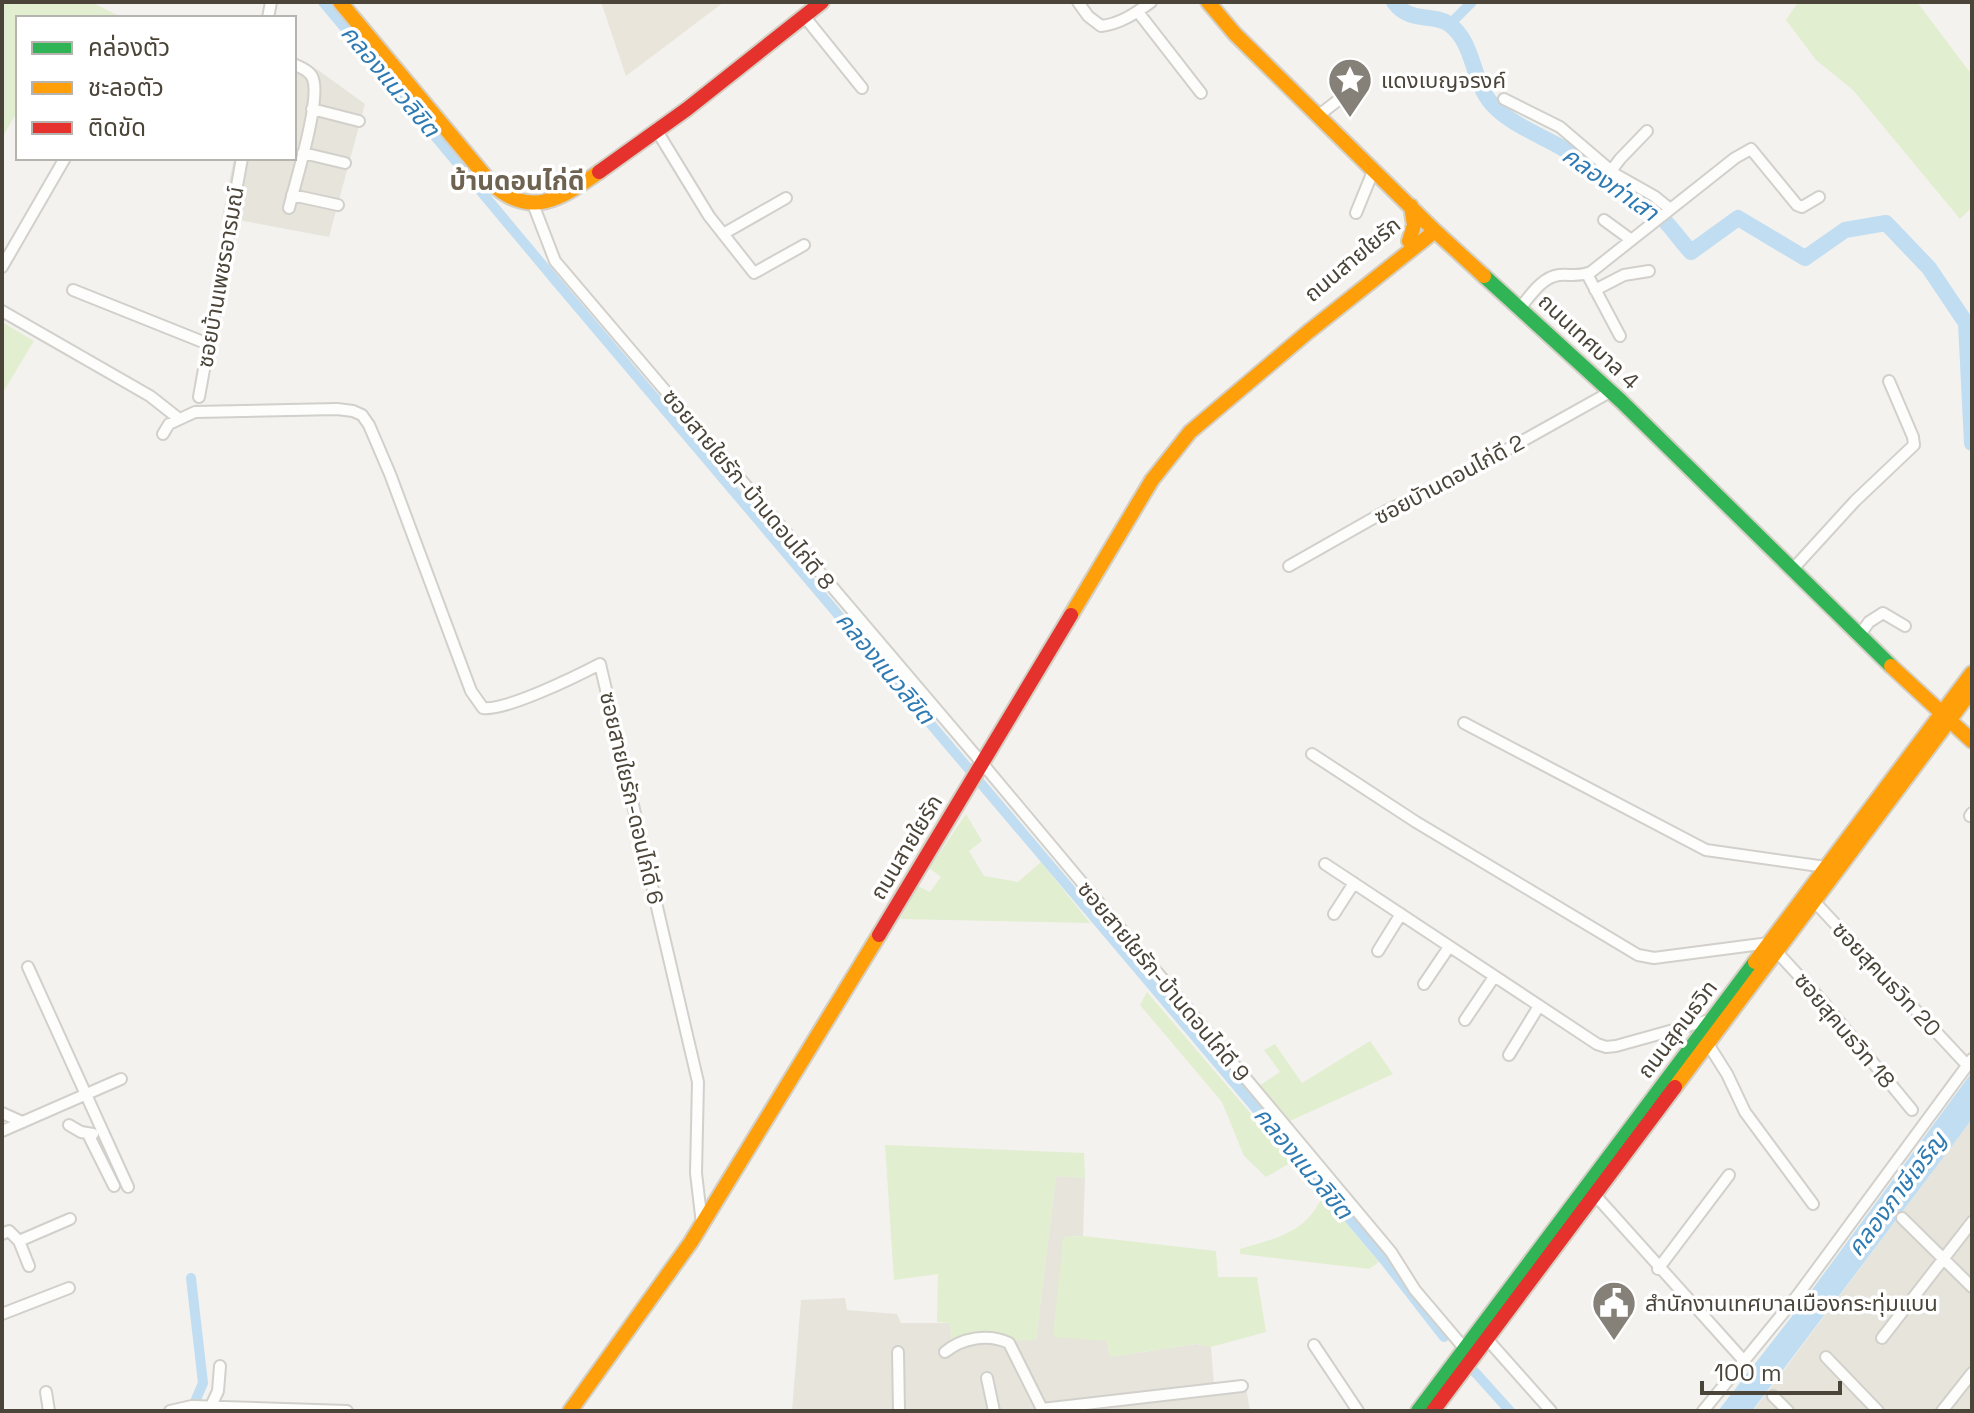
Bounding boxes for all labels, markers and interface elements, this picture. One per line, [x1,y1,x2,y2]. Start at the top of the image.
legend [16,16,296,160]
water label: คลองแนวลิขิต [334,18,447,145]
text: คล่องตัว [88,32,170,63]
place icon: แดงเบญจรงค์ [1326,56,1374,119]
place label: แดงเบญจรงค์ [1381,66,1506,94]
text: ชะลอตัว [88,72,164,103]
text: ติดขัด [88,112,146,143]
water label: คลองท่าเสา [1556,139,1665,228]
district label: บ้านดอนไก่ดี [449,164,585,198]
street label: ซอยบ้านเพชรอารมณ์ [190,184,250,370]
street label: ถนนสายใยรัก [1298,211,1406,307]
street label: ถนนเทศบาล 4 [1533,287,1646,395]
street label: ซอยสายใยรัก-บ้านดอนไก่ดี 8 [657,383,841,595]
street label: ซอยบัานดอนไก่ดี 2 [1369,428,1529,530]
water label: คลองแนวลิขิต [829,605,942,732]
street label: ซอยสายใยรัก-ดอนไก่ดี 6 [594,689,670,907]
street label: ถนนสายใยรัก [864,789,948,905]
street label: ซอยสายใยรัก-บ้านดอนไก่ดี 9 [1072,875,1256,1087]
street label: ซอยสุคนธวิท 20 [1827,916,1947,1042]
street label: ซอยสุคนธวิท 18 [1789,967,1901,1093]
street label: ถนนสุคนธวิท [1631,974,1723,1084]
water label: คลองแนวลิขิต [1247,1100,1360,1227]
water label: คลองภาษีเจริญ [1840,1125,1954,1262]
public building icon: สำนักงานเทศบาลเมืองกระทุ่มแบน [1590,1279,1638,1342]
place label: สำนักงานเทศบาลเมืองกระทุ่มแบน [1645,1289,1938,1317]
scale bar [1702,1345,1840,1395]
text: 100 m [1714,1357,1782,1388]

